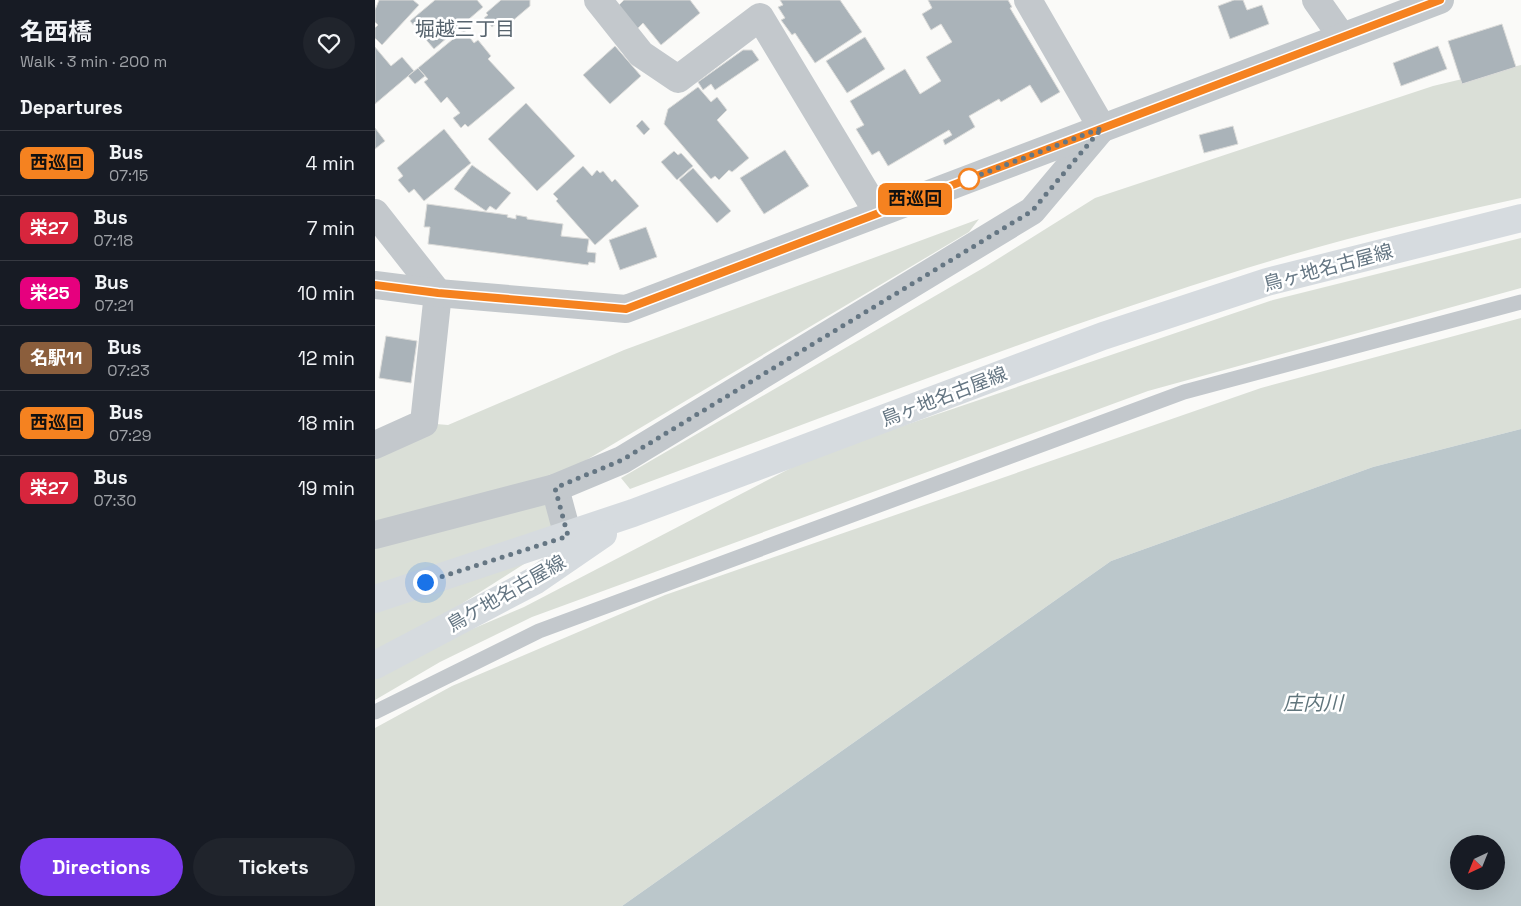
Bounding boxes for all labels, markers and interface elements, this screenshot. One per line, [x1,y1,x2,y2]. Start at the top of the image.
text: 名西橋 [20,16,92,47]
district label: 堀越三丁目 [415,16,515,42]
button: heart [303,17,355,69]
text: Walk · 3 min · 200 m [20,51,167,72]
text: Departures [20,95,123,120]
text: Bus [109,140,143,165]
text: 西巡回 [30,151,84,174]
text: 4 min [306,151,355,176]
text: 07:15 [109,165,148,186]
unlabelled marker [958,168,980,190]
line badge: 西巡回 [886,183,944,215]
text: 西巡回 [888,187,942,210]
text: Bus [93,205,128,230]
text: 栄27 [30,216,68,239]
text: 7 min [307,216,355,241]
text: 07:18 [93,230,133,251]
street label: 鳥ヶ地名古屋線 [1261,238,1396,297]
text: Bus [95,270,129,295]
text: 栄25 [30,281,70,304]
text: 10 min [297,281,355,306]
text: 07:21 [95,295,134,316]
text: Bus [107,335,142,360]
text: 名駅11 [30,346,82,369]
text: 12 min [298,346,355,371]
text: 07:23 [107,360,150,381]
street label: 鳥ヶ地名古屋線 [878,361,1011,432]
text: Bus [109,400,143,425]
text: 西巡回 [30,411,84,434]
text: 18 min [298,411,355,436]
text: 07:29 [109,425,151,446]
text: Bus [93,465,128,490]
text: 栄27 [30,476,68,499]
text: 19 min [298,476,355,501]
text: 07:30 [93,490,136,511]
street label: 鳥ケ地名古屋線 [442,549,570,638]
your location [413,570,438,595]
water label: 庄内川 [1283,690,1345,716]
north arrow [1450,835,1505,890]
map controls [1450,835,1505,890]
button: Directions [20,838,183,896]
button: Tickets [193,838,355,896]

